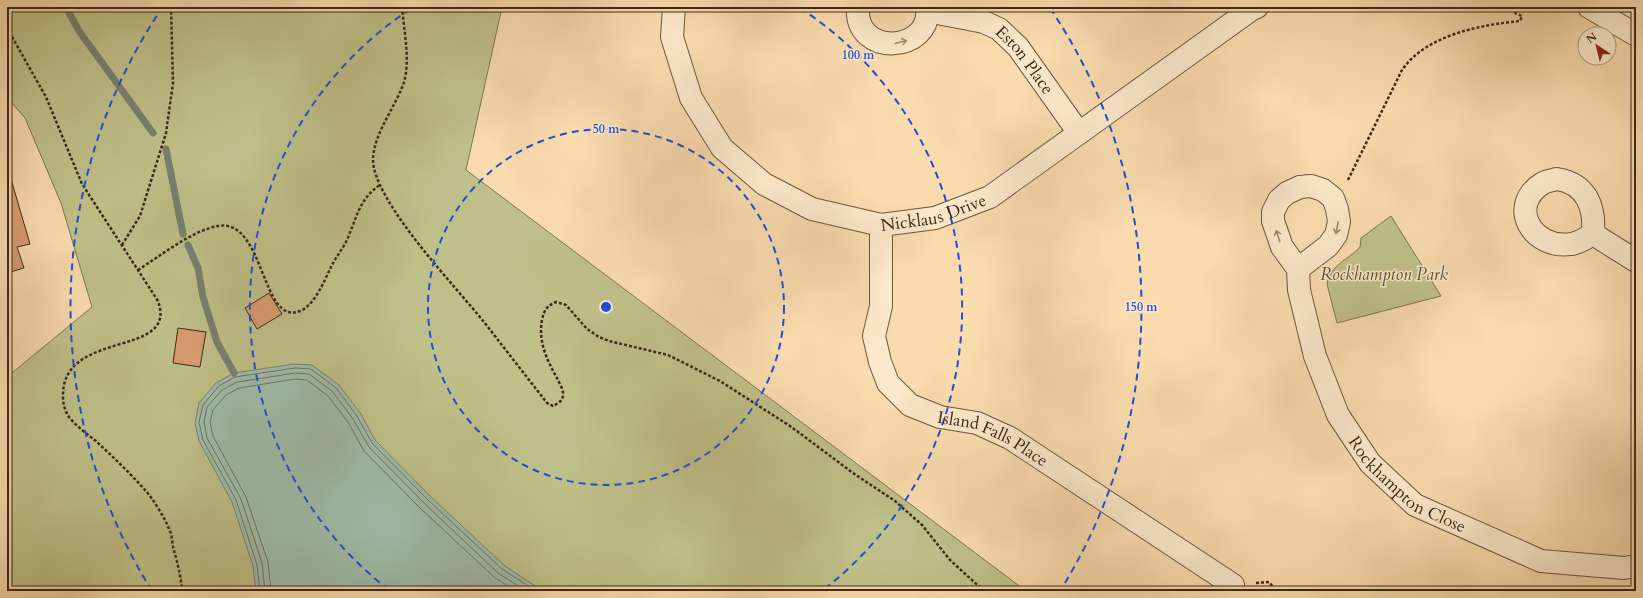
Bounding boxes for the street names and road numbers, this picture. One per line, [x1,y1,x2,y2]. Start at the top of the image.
street label: Eston Place [991,20,1059,99]
street label: Nicklaus Drive [879,188,989,236]
street label: Island Falls Place [936,405,1053,472]
street label: Rockhampton Close [1343,431,1470,538]

